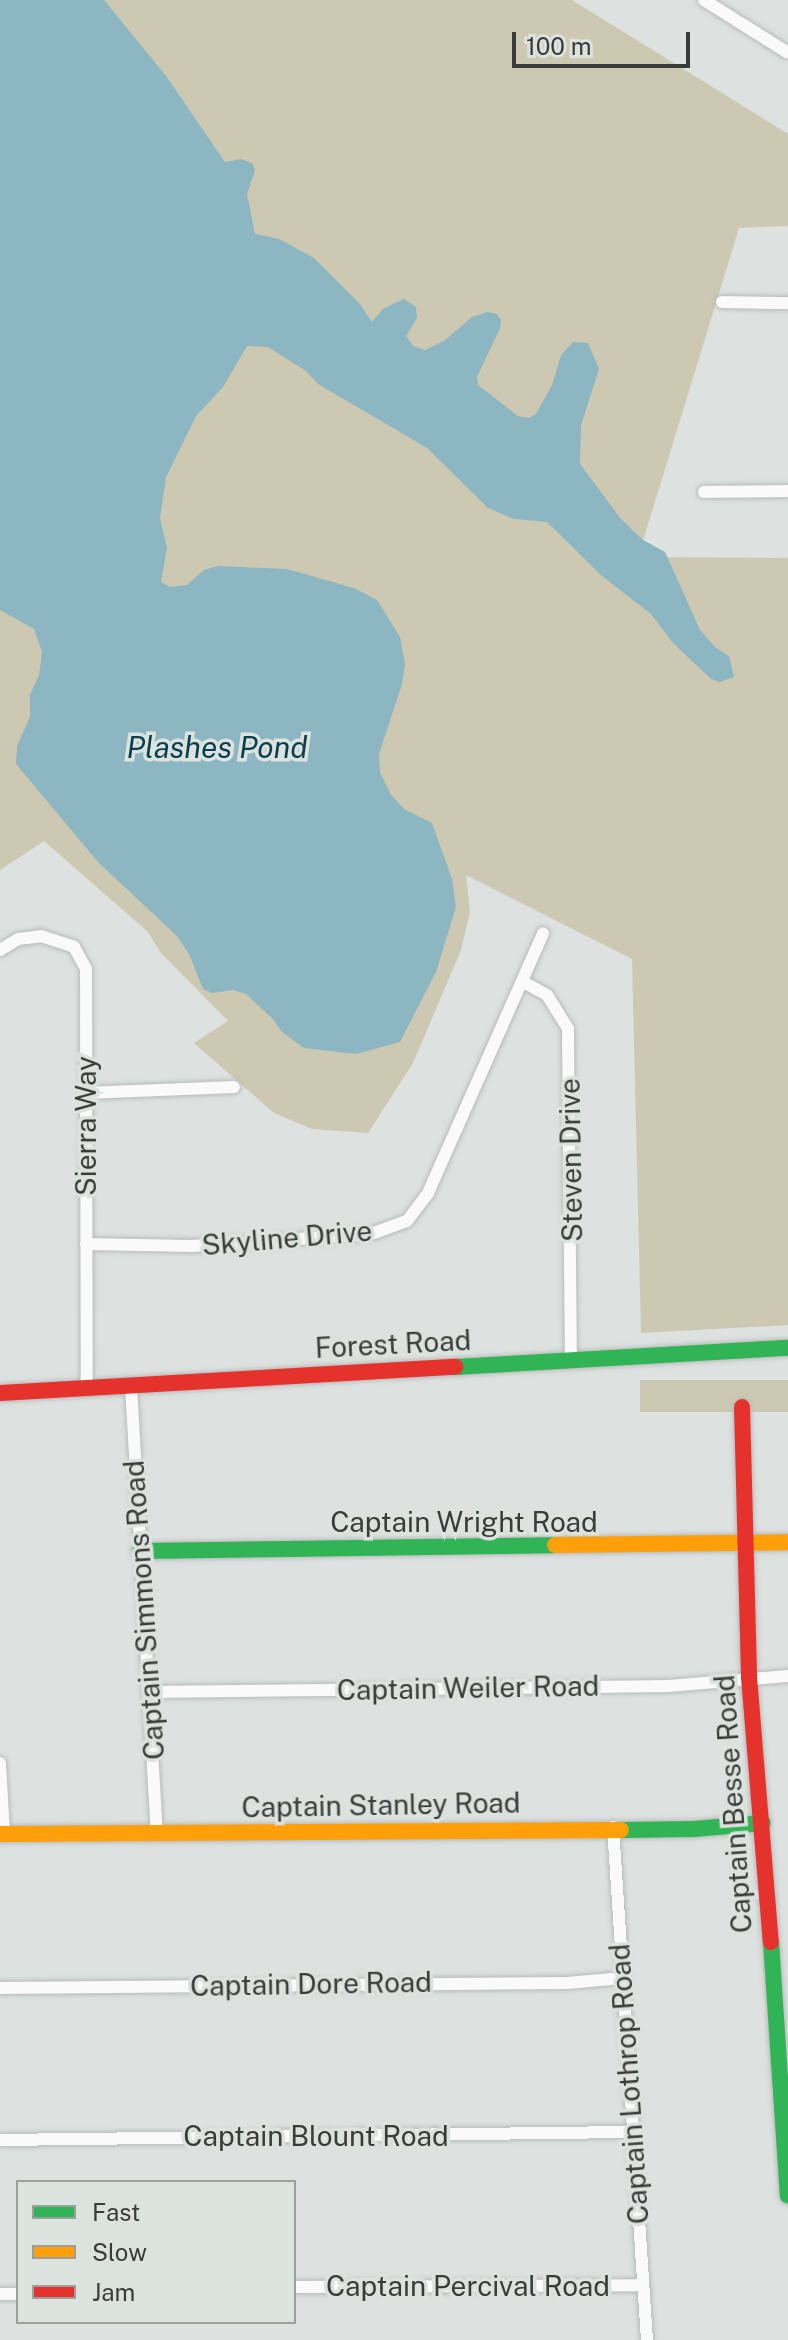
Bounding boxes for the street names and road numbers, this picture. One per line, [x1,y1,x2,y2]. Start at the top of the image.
street label: Sierra Way [69,1056,103,1196]
street label: Steven Drive [553,1078,589,1242]
street label: Skyline Drive [200,1214,374,1262]
street label: Forest Road [314,1323,472,1365]
street label: Captain Simmons Road [117,1459,171,1761]
street label: Captain Wright Road [330,1505,598,1539]
street label: Captain Weiler Road [336,1669,600,1707]
street label: Captain Besse Road [707,1674,759,1934]
street label: Captain Stanley Road [241,1786,521,1824]
street label: Captain Lothrop Road [602,1943,656,2225]
street label: Captain Dore Road [190,1965,432,2003]
street label: Captain Blount Road [183,2119,449,2153]
street label: Captain Percival Road [326,2269,610,2303]

